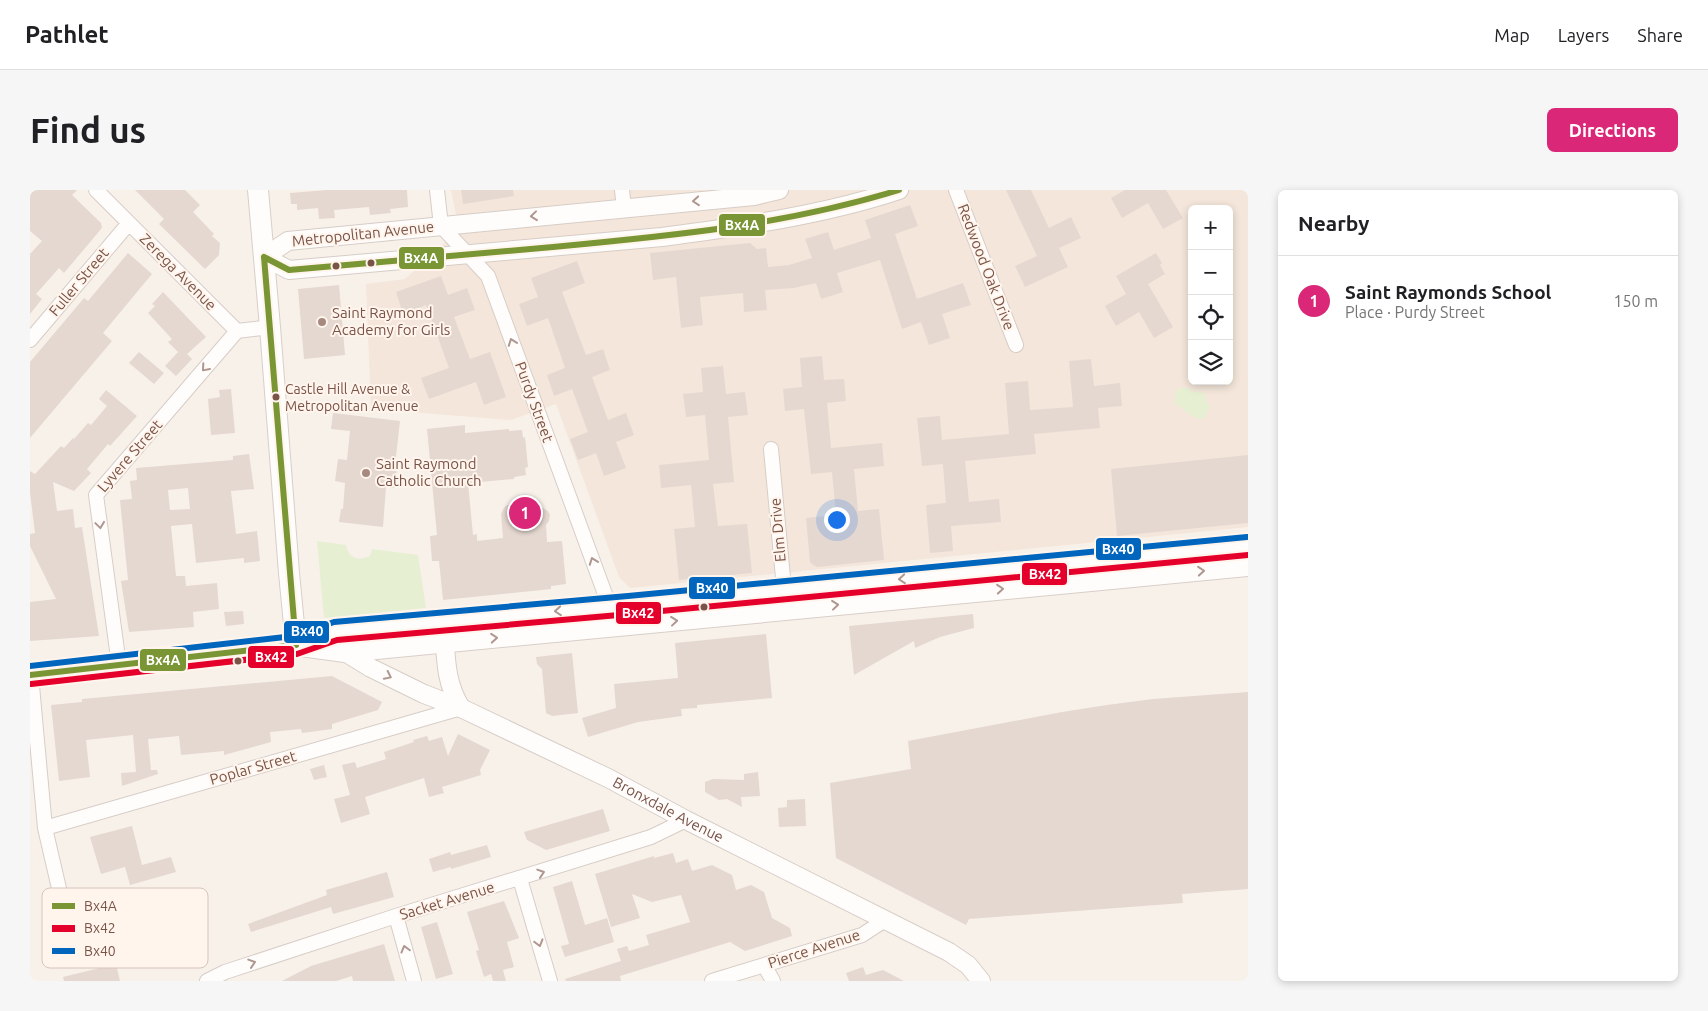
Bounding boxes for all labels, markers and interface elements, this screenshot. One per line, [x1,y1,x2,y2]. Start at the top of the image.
text: Pathlet [25,21,109,48]
text: Map [1494,25,1530,45]
text: Layers [1558,25,1609,45]
text: Share [1637,25,1683,45]
button: Directions [1547,108,1678,152]
text: Find us [30,110,146,150]
one-way arrow [692,195,700,206]
street label: Redwood Oak Drive [955,201,1018,332]
map controls [1188,205,1233,385]
button: + [1188,205,1233,250]
one-way arrow [530,211,538,222]
text: Nearby [1298,211,1369,235]
line badge: Bx4A [718,213,766,237]
text: Bx4A [725,217,759,233]
street label: Metropolitan Avenue [291,218,435,249]
street label: Zerega Avenue [137,230,220,313]
street label: Fuller Street [45,244,112,319]
line badge: Bx4A [398,246,445,270]
text: Bx4A [404,250,438,266]
button: − [1188,250,1233,295]
unlabelled marker [366,258,376,268]
unlabelled marker [331,261,341,271]
text: Saint Raymonds School [1345,281,1551,303]
text: 1 [1309,292,1319,310]
text: 150 m [1613,292,1658,310]
button: locate [1188,295,1233,340]
text: Place · Purdy Street [1345,303,1485,321]
place label: Saint Raymond Academy for Girls [332,304,450,338]
marker: Saint Raymond Academy for Girls [316,316,328,328]
one-way arrow [508,339,518,347]
button: layers [1188,340,1233,385]
street label: Purdy Street [512,359,557,445]
one-way arrow [202,362,211,371]
place label: Castle Hill Avenue & Metropolitan Avenue [285,381,418,414]
marker: Castle Hill Avenue & Metropolitan Avenue [271,392,281,402]
street label: Lyvere Street [94,416,166,495]
place label: Saint Raymond Catholic Church [376,455,482,489]
marker: Saint Raymond Catholic Church [360,467,372,479]
pin: 1 [509,494,541,532]
street label: Elm Drive [766,497,789,563]
your location [824,507,850,533]
one-way arrow [94,521,105,529]
line badge: Bx40 [1095,537,1142,561]
text: Bx40 [1102,541,1134,557]
one-way arrow [589,557,599,565]
line badge: Bx42 [1021,562,1068,586]
text: Bx42 [1029,566,1061,582]
one-way arrow [1197,566,1205,577]
one-way arrow [898,573,906,584]
line badge: Bx40 [688,576,736,600]
text: Bx40 [696,580,728,596]
one-way arrow [997,584,1005,595]
one-way arrow [831,600,839,611]
line badge: Bx42 [615,601,662,625]
unlabelled marker [699,602,709,612]
one-way arrow [554,605,562,616]
text: Bx42 [622,605,654,621]
one-way arrow [671,616,679,627]
line badge: Bx40 [283,620,330,644]
text: Bx40 [291,623,323,639]
one-way arrow [490,632,498,643]
line badge: Bx42 [247,645,295,669]
line badge: Bx4A [139,648,187,672]
text: Bx42 [255,649,287,665]
text: Bx4A [146,652,180,668]
unlabelled marker [233,656,243,666]
one-way arrow [382,670,391,680]
street label: Poplar Street [208,747,298,788]
street label: Bronxdale Avenue [610,773,727,845]
one-way arrow [536,868,544,878]
street label: Sacket Avenue [397,878,496,923]
legend [42,888,208,968]
text: Bx4A [84,898,117,914]
text: Bx42 [84,920,116,936]
street label: Pierce Avenue [766,926,862,971]
one-way arrow [533,938,543,946]
text: Bx40 [84,943,116,959]
one-way arrow [400,944,411,953]
one-way arrow [247,959,256,969]

